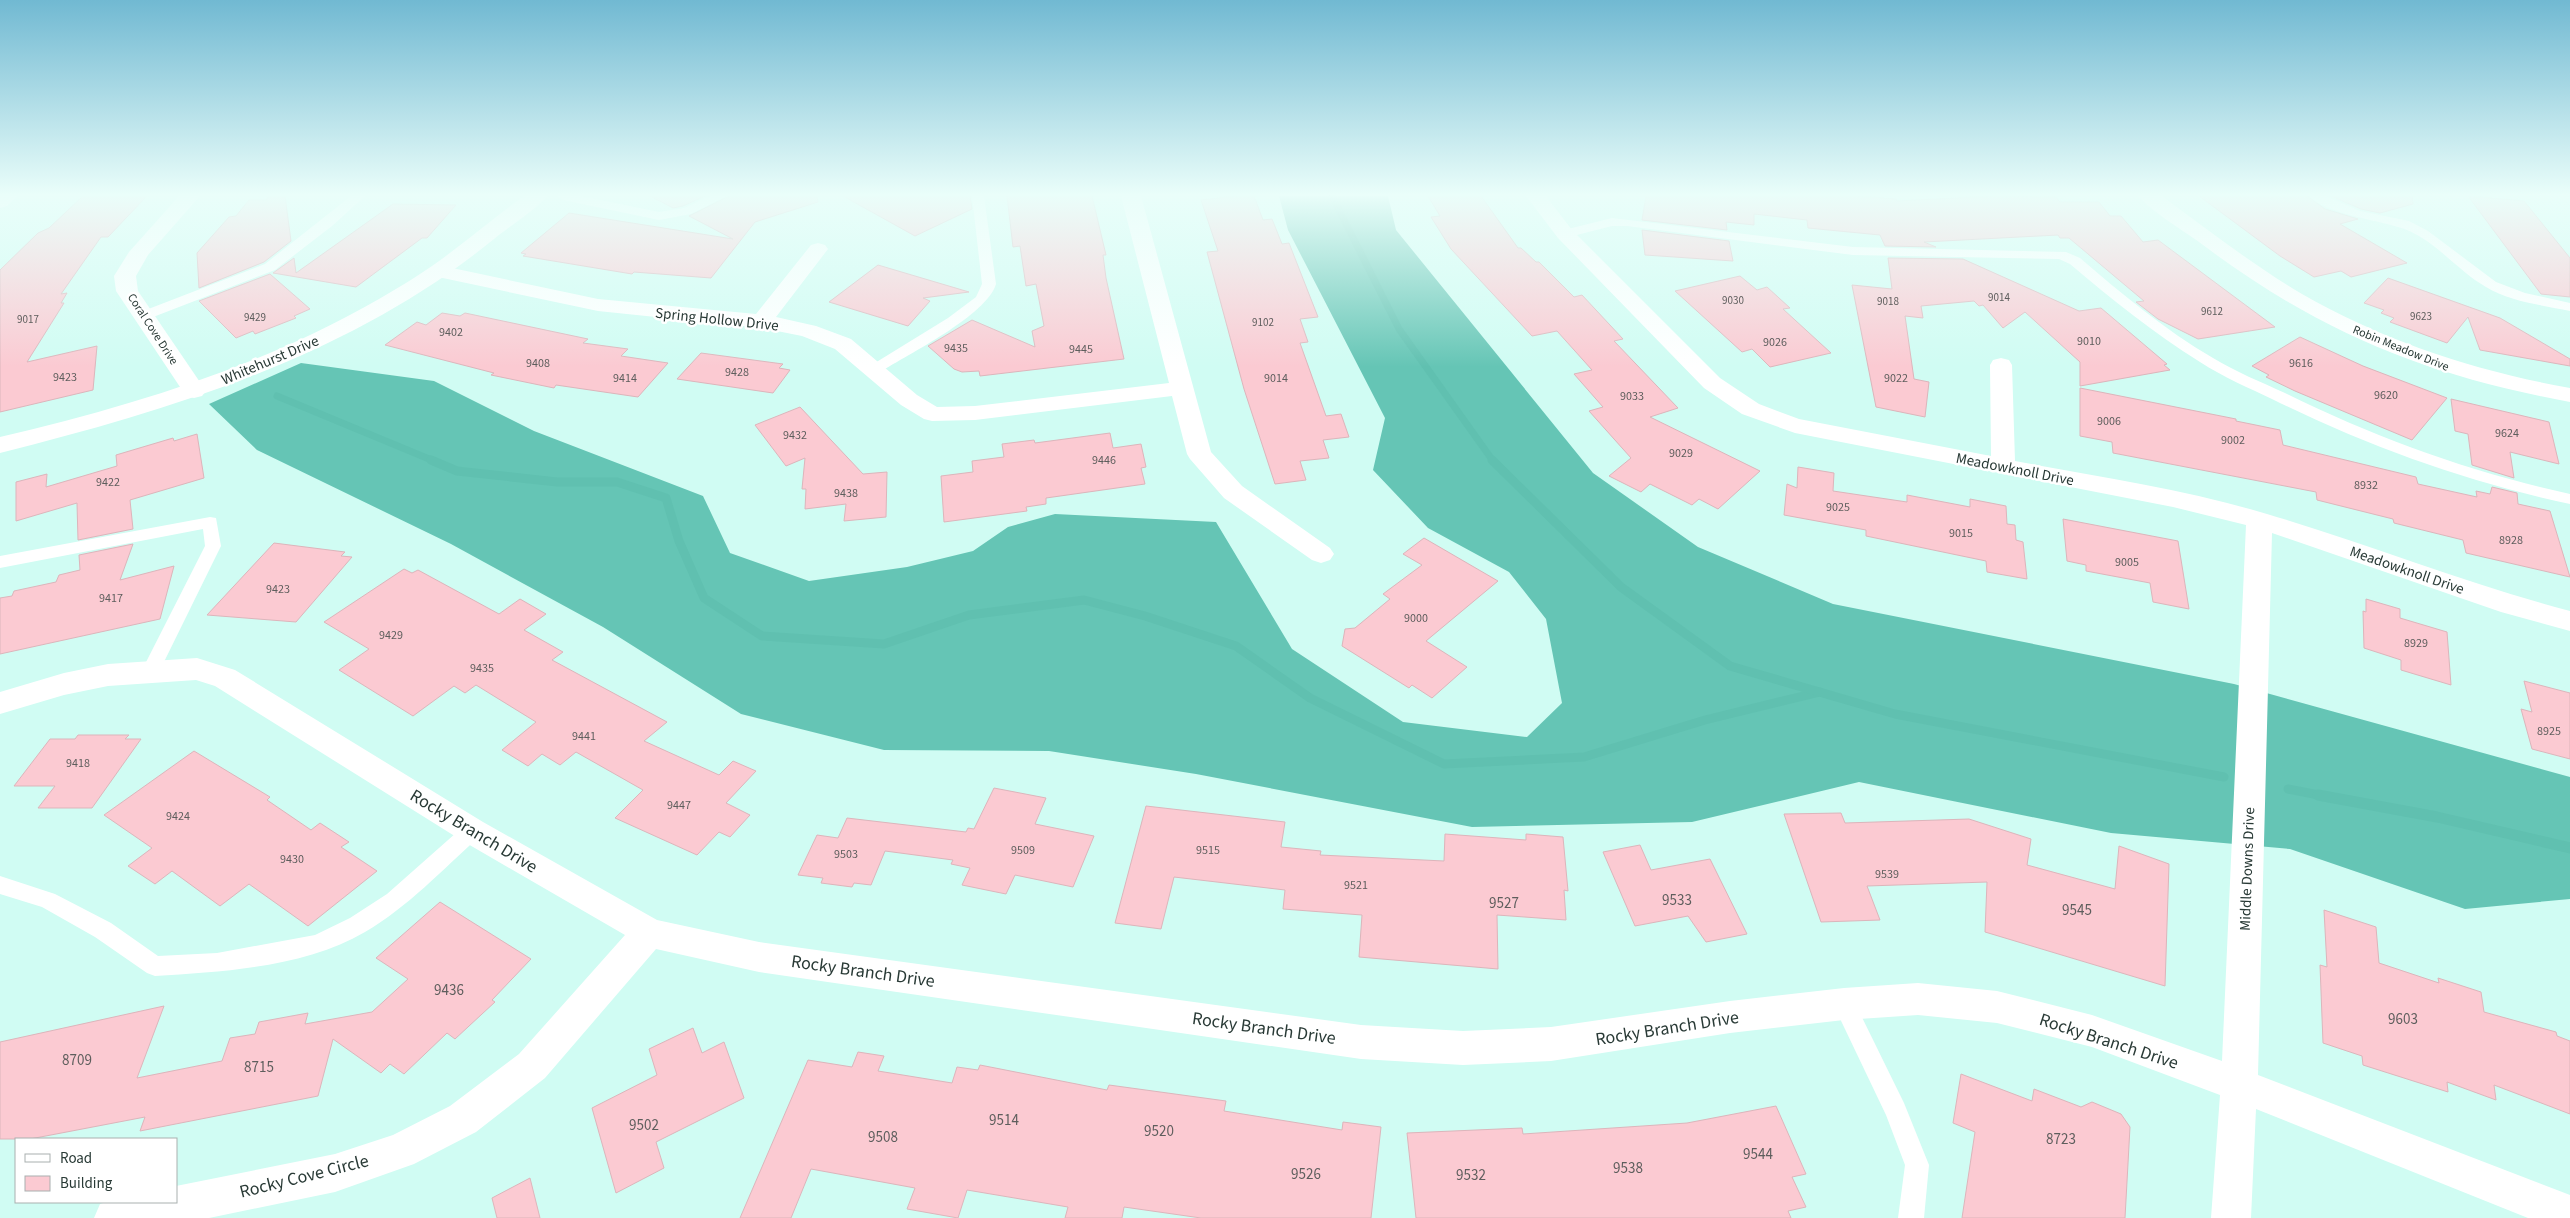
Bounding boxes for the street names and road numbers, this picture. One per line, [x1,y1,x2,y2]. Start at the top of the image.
street label: Coral Cove Drive [123,290,182,368]
street label: Spring Hollow Drive [654,303,780,336]
street label: Robin Meadow Drive [2350,321,2452,376]
street label: Whitehurst Drive [218,330,322,390]
street label: Meadowknoll Drive [1954,448,2076,491]
street label: Meadowknoll Drive [2347,541,2467,600]
street label: Rocky Branch Drive [405,783,542,879]
street label: Middle Downs Drive [2235,807,2260,931]
street label: Rocky Branch Drive [789,949,936,994]
street label: Rocky Branch Drive [1594,1005,1741,1052]
street label: Rocky Branch Drive [1190,1006,1337,1051]
street label: Rocky Branch Drive [2036,1007,2182,1076]
street label: Rocky Cove Circle [237,1148,371,1205]

